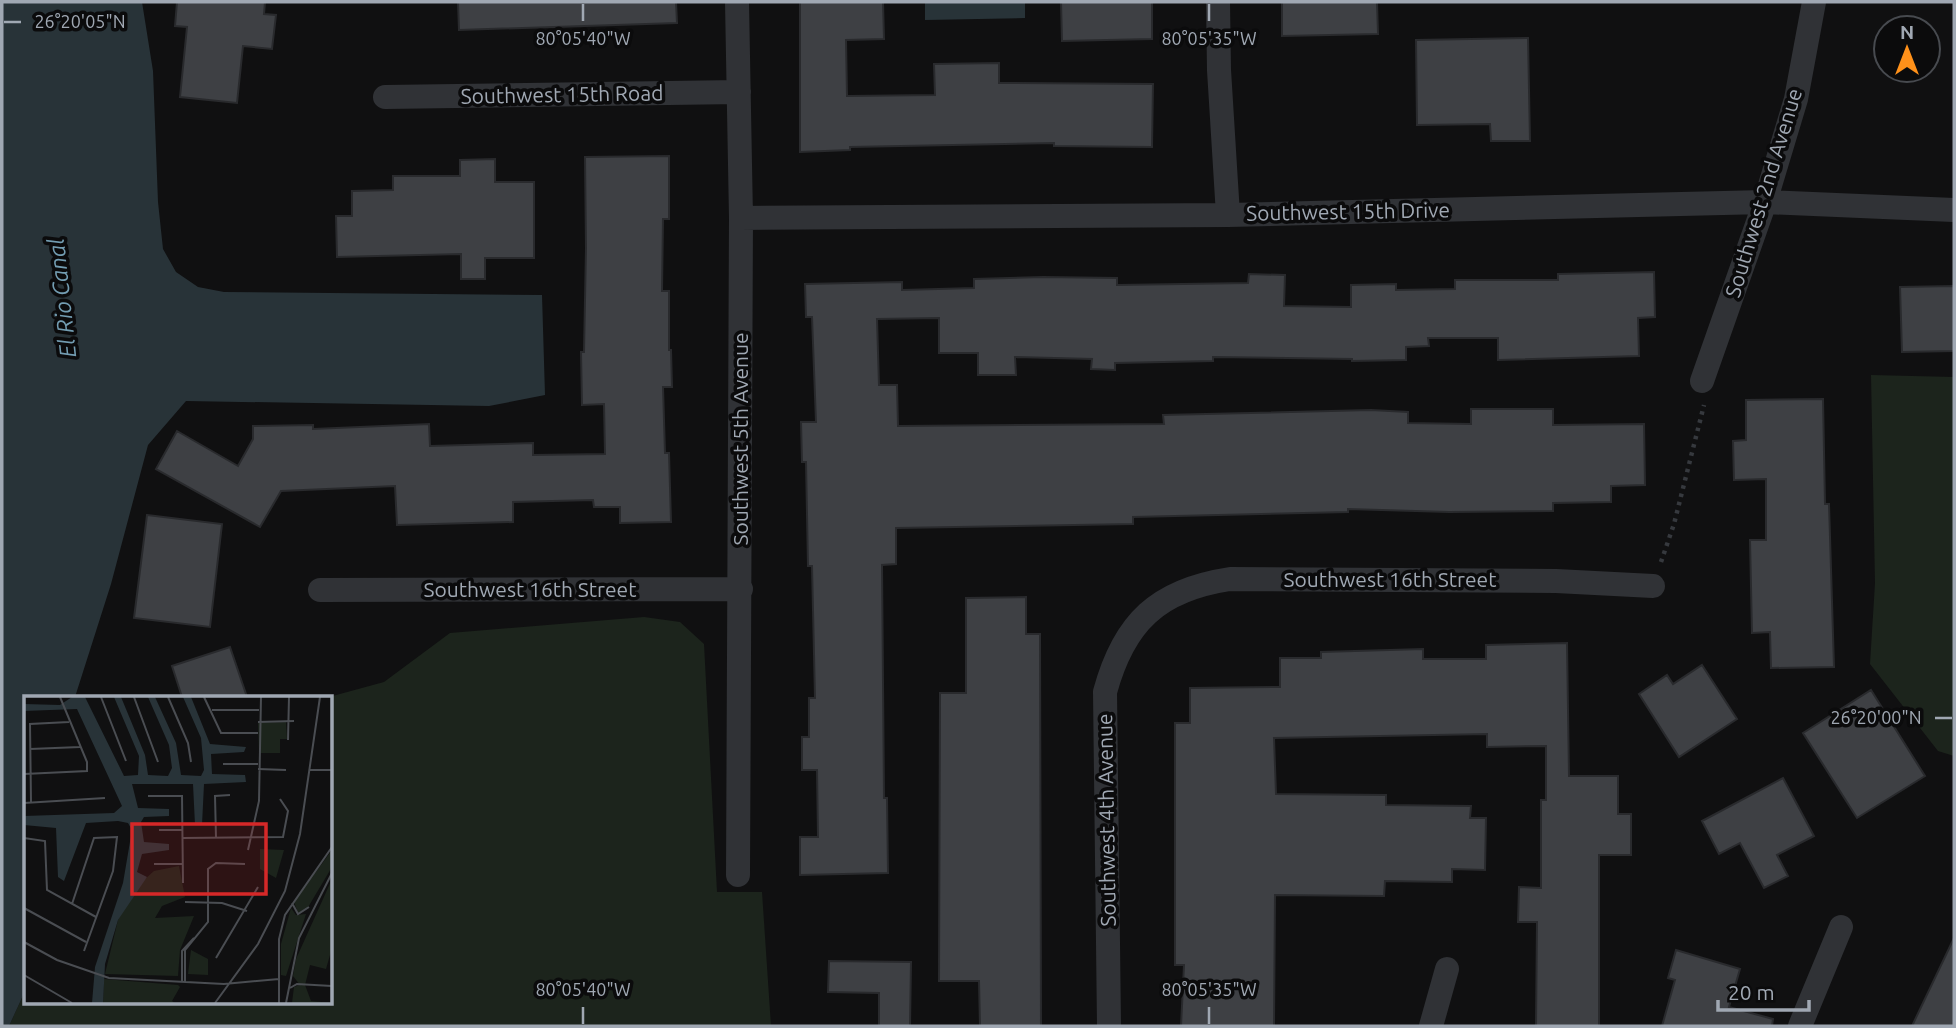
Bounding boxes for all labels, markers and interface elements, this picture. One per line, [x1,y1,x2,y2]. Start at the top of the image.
text: 26°20'05"N [34,11,126,31]
north arrow [1872,14,1942,84]
text: N [1900,21,1914,43]
text: 80°05'40"W [535,28,631,48]
text: 80°05'35"W [1161,28,1257,48]
street label: Southwest 15th Road [460,80,664,108]
street label: Southwest 2nd Avenue [1720,85,1806,300]
street label: Southwest 15th Drive [1246,197,1450,225]
water label: El Rio Canal [43,237,80,359]
street label: Southwest 5th Avenue [728,332,752,546]
street label: Southwest 16th Street [1284,567,1496,591]
street label: Southwest 16th Street [424,577,636,601]
inset map [24,696,332,1004]
text: 26°20'00"N [1830,707,1922,727]
street label: Southwest 4th Avenue [1092,713,1120,927]
scale bar [1718,968,1809,1012]
text: 80°05'40"W [535,979,631,999]
text: 80°05'35"W [1161,979,1257,999]
text: 20 m [1728,980,1775,1004]

